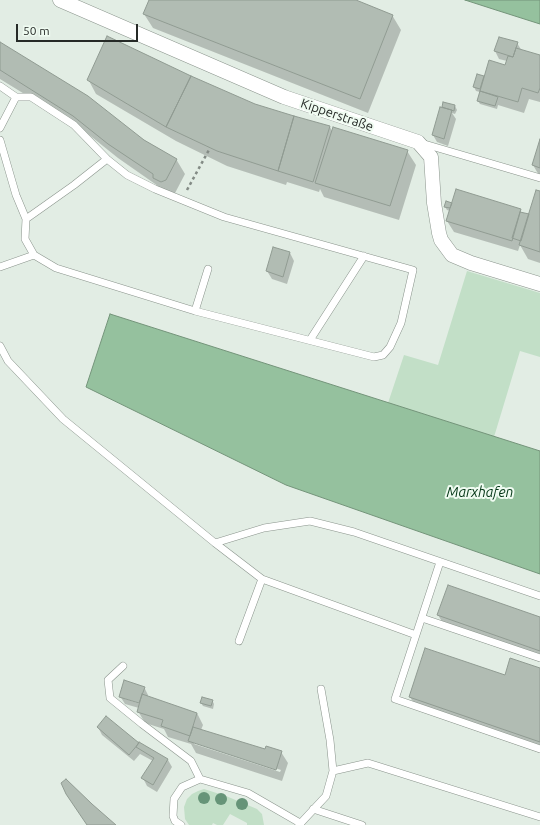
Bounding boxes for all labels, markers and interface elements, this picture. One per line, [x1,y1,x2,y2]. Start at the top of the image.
scale bar [18,16,140,42]
text: 50 m [23,24,50,37]
street label: Kipperstraße [299,95,375,135]
water label: Marxhafen [447,484,513,500]

